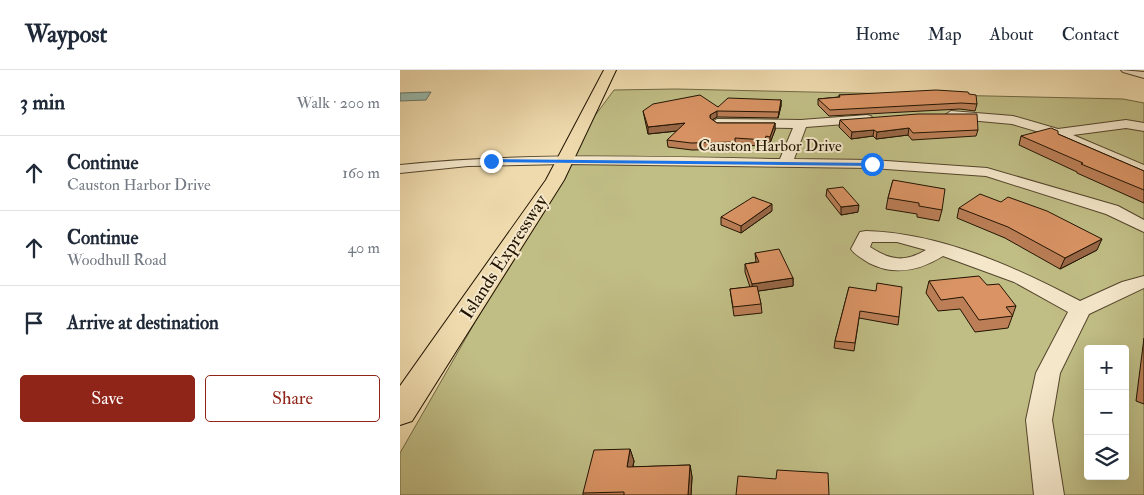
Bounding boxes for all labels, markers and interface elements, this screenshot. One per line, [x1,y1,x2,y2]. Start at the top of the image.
text: Waypost [25,19,107,50]
text: Home [855,23,900,46]
text: Map [928,23,962,46]
text: About [990,23,1034,46]
text: Contact [1062,23,1119,46]
text: 3 min [20,89,65,116]
text: Walk · 200 m [297,93,380,113]
street label: Causton Harbor Drive [698,136,842,156]
route end [480,150,503,173]
text: Continue [67,151,138,175]
route start [861,153,884,176]
icon: ahead [20,159,48,187]
text: 160 m [342,163,380,183]
text: Causton Harbor Drive [67,175,211,195]
street label: Islands Expressway [455,190,554,324]
text: Continue [67,226,138,250]
icon: ahead [20,234,48,262]
text: 40 m [347,238,380,258]
text: Woodhull Road [67,250,167,270]
icon: arrive [20,309,48,337]
text: Arrive at destination [67,311,219,335]
map controls [1084,345,1129,480]
button: + [1084,345,1129,390]
button: Save [20,375,195,422]
button: Share [205,375,380,422]
button: − [1084,390,1129,435]
button: layers [1084,435,1129,480]

